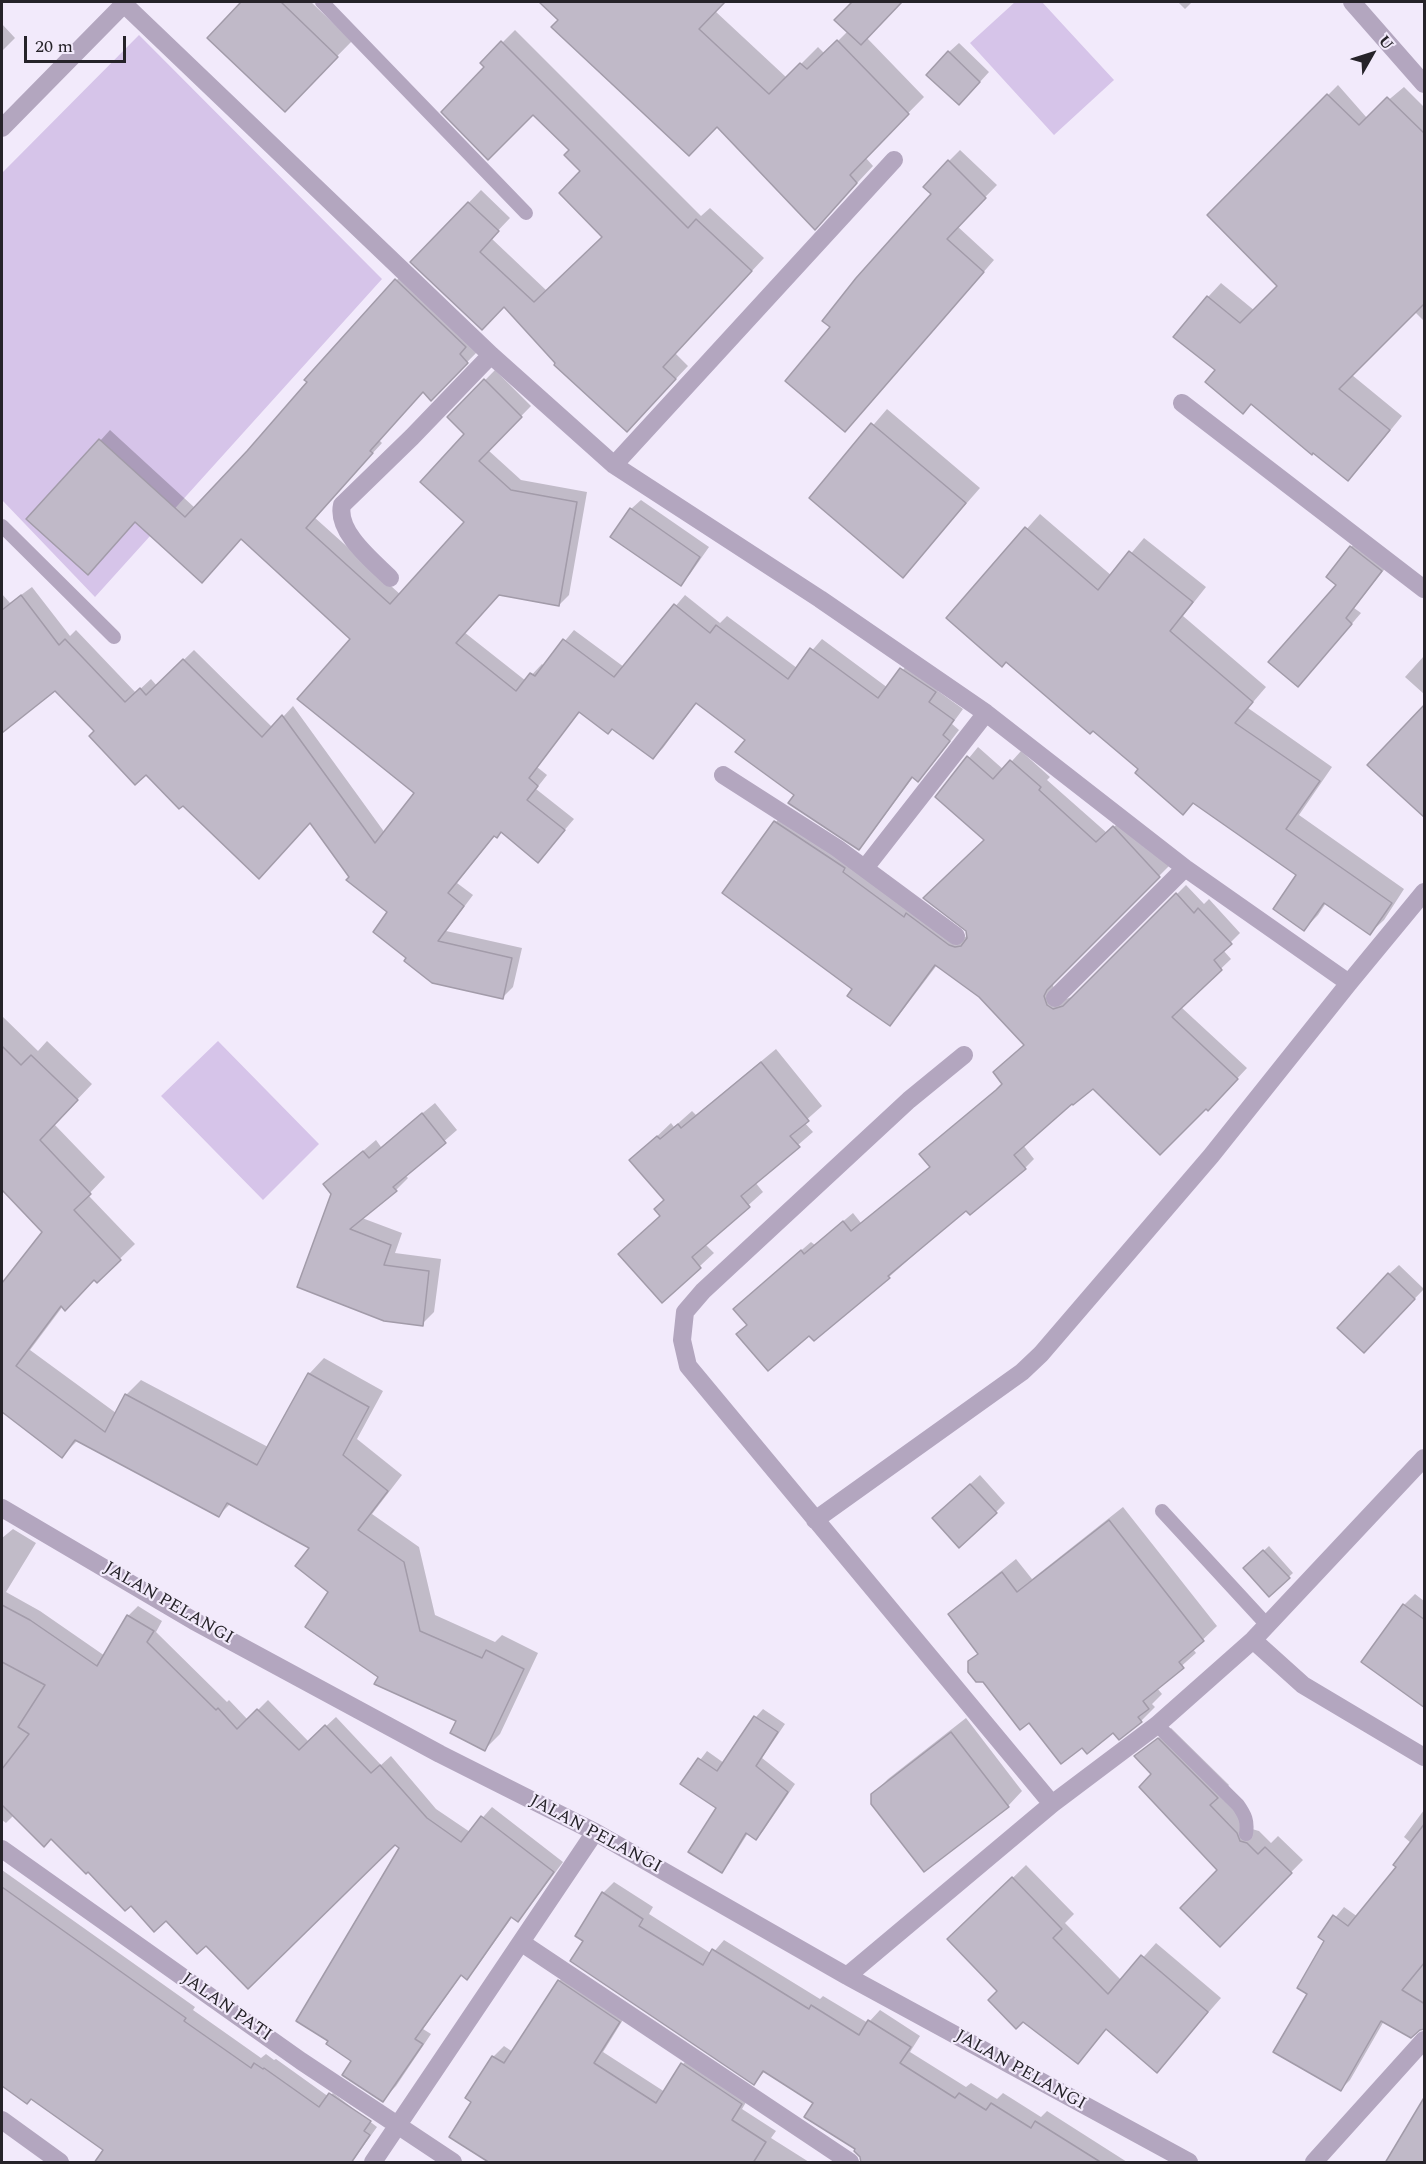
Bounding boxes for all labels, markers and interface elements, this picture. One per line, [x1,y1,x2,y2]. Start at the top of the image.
scale bar [27,24,129,62]
north arrow [1342,24,1402,84]
text: U [1372,30,1400,55]
text: 20 m [35,33,73,60]
street label: JALAN PELANGI [99,1558,237,1650]
street label: JALAN PELANGI [525,1791,665,1879]
street label: JALAN PATI [177,1969,275,2047]
street label: JALAN PELANGI [951,2026,1089,2116]

